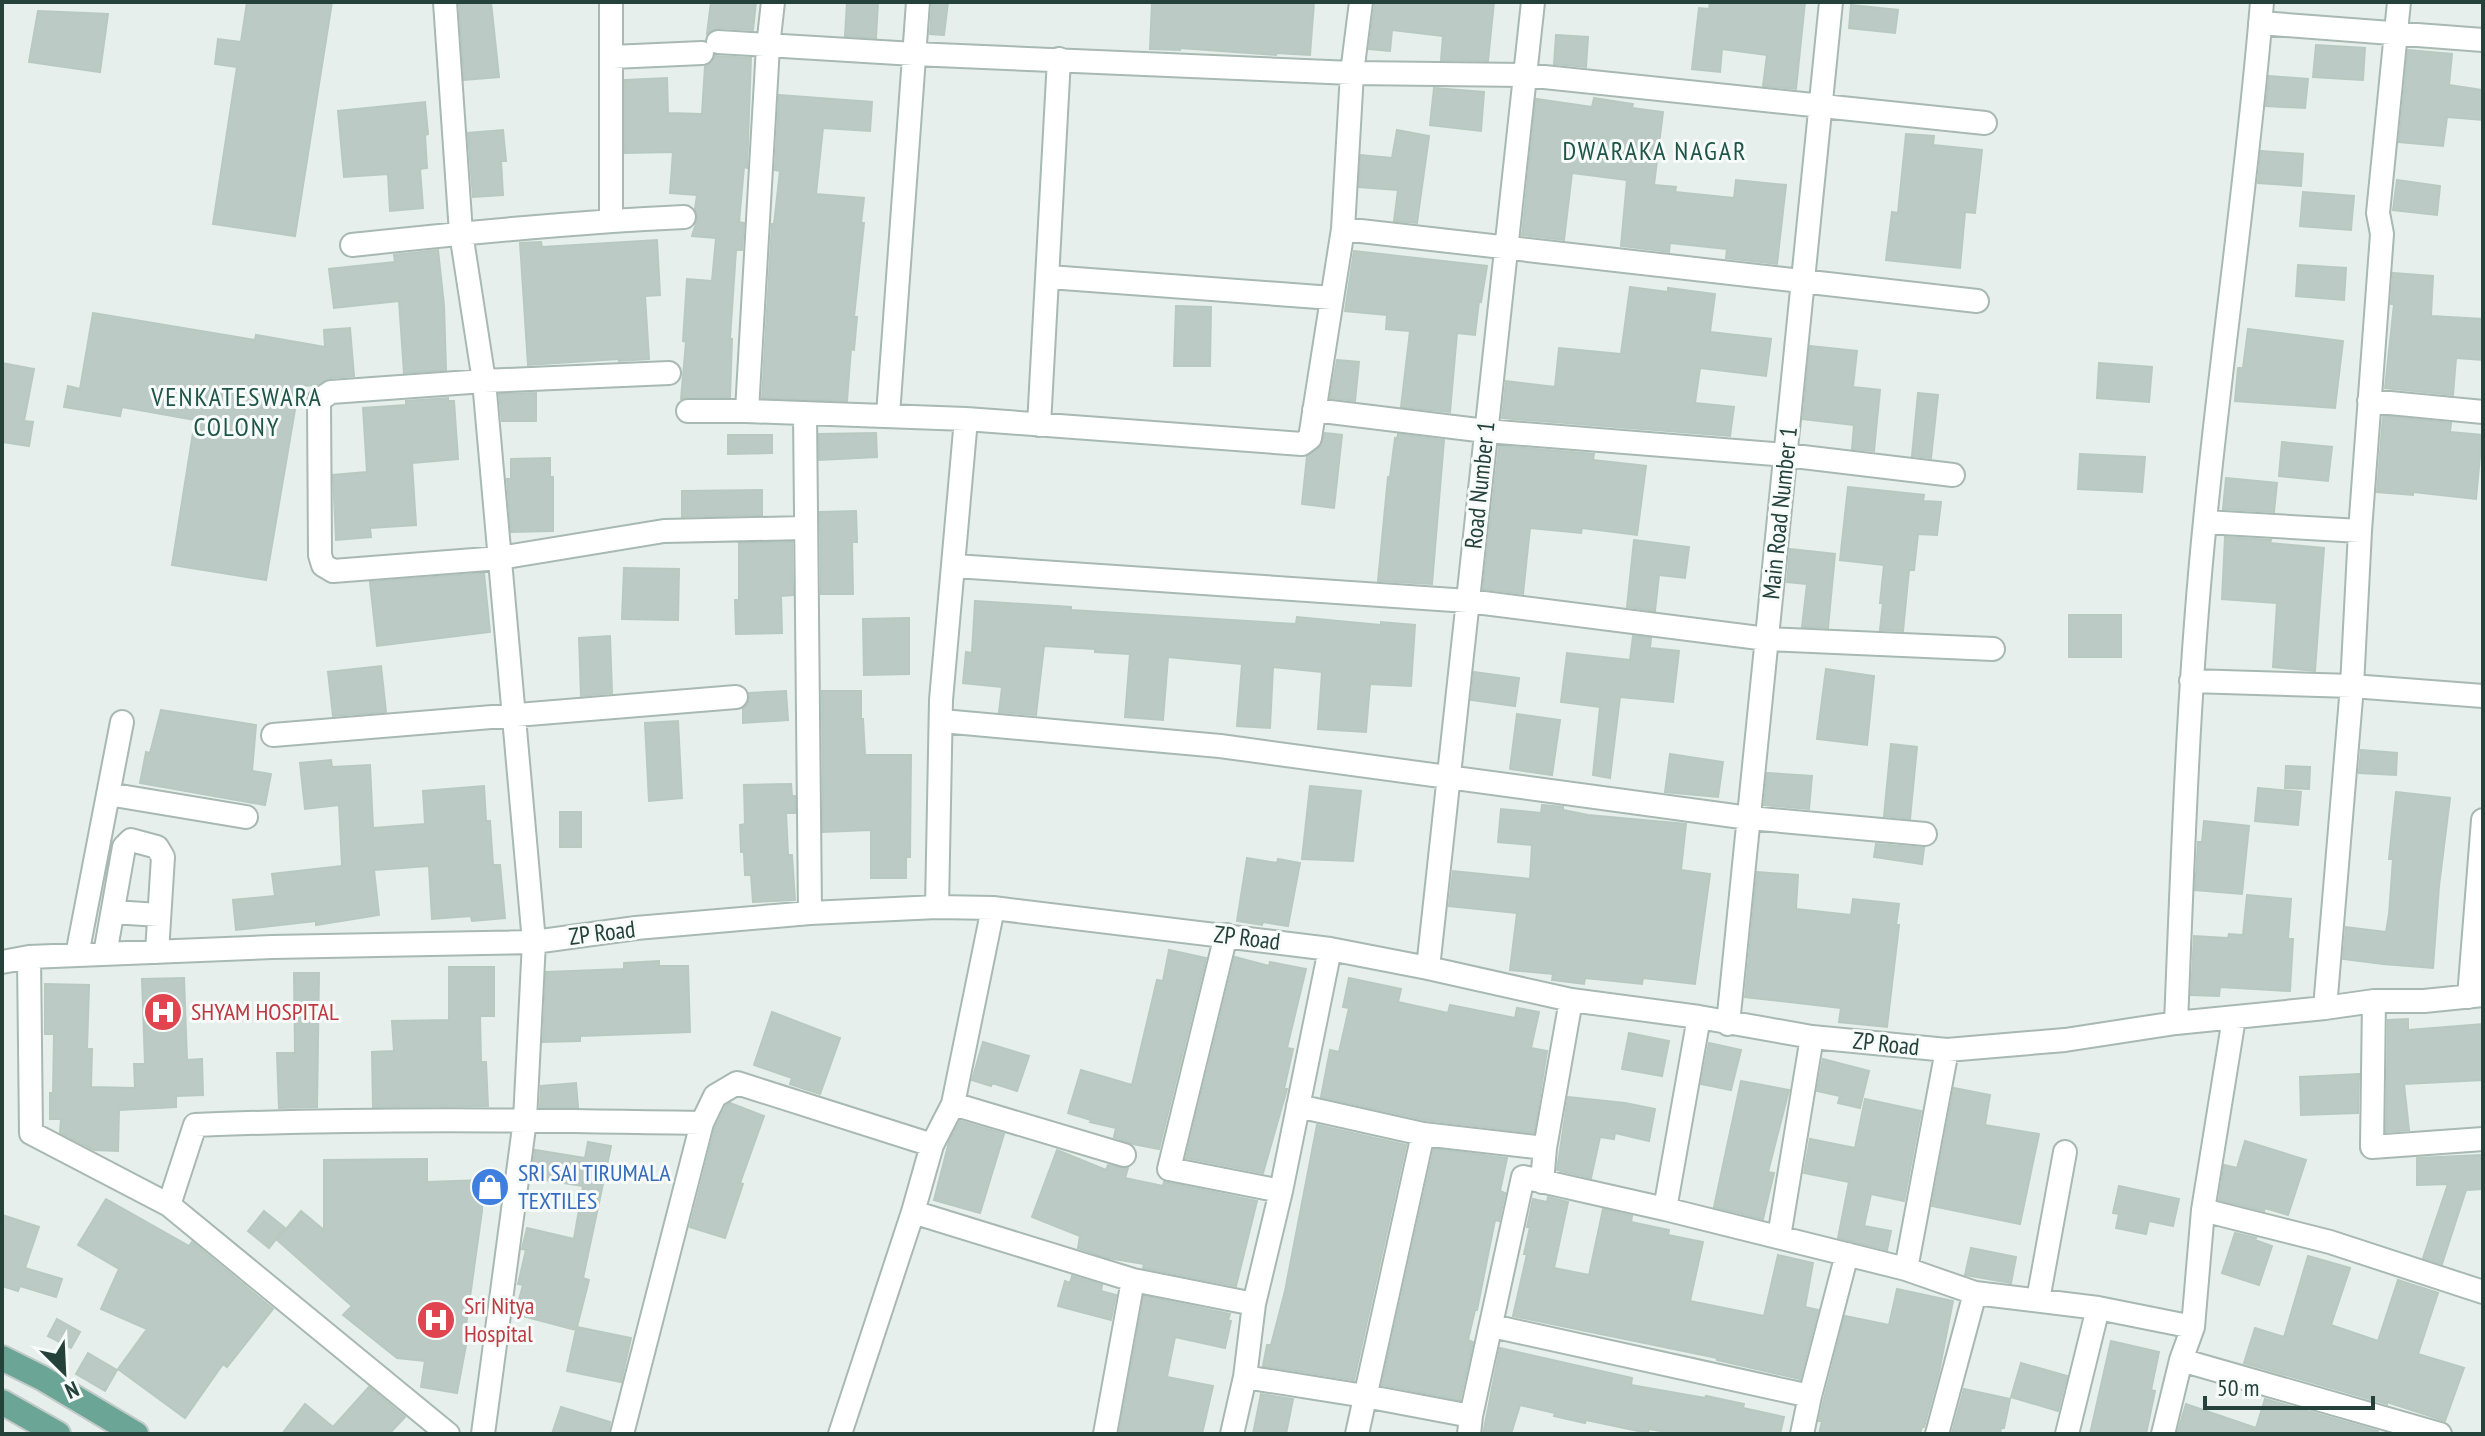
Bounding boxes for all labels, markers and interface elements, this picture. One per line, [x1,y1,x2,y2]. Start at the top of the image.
district label: DWARAKA NAGAR [1563,134,1747,167]
district label: VENKATESWARA COLONY [150,380,323,443]
street label: Road Number 1 [1457,420,1502,550]
street label: Main Road Number 1 [1755,425,1804,601]
street label: ZP Road [567,913,637,952]
street label: ZP Road [1212,918,1282,957]
hospital icon: SHYAM HOSPITAL [142,991,184,1033]
place label: SHYAM HOSPITAL [191,996,339,1027]
street label: ZP Road [1851,1025,1921,1062]
place label: SRI SAI TIRUMALA TEXTILES [518,1157,671,1216]
shop icon: SRI SAI TIRUMALA TEXTILES [469,1166,511,1208]
place label: Sri Nitya Hospital [464,1290,534,1349]
hospital icon: Sri Nitya Hospital [415,1299,457,1341]
north arrow [24,1332,104,1412]
scale bar [2205,1360,2373,1410]
text: 50 m [2217,1372,2259,1403]
text: N [61,1375,83,1405]

